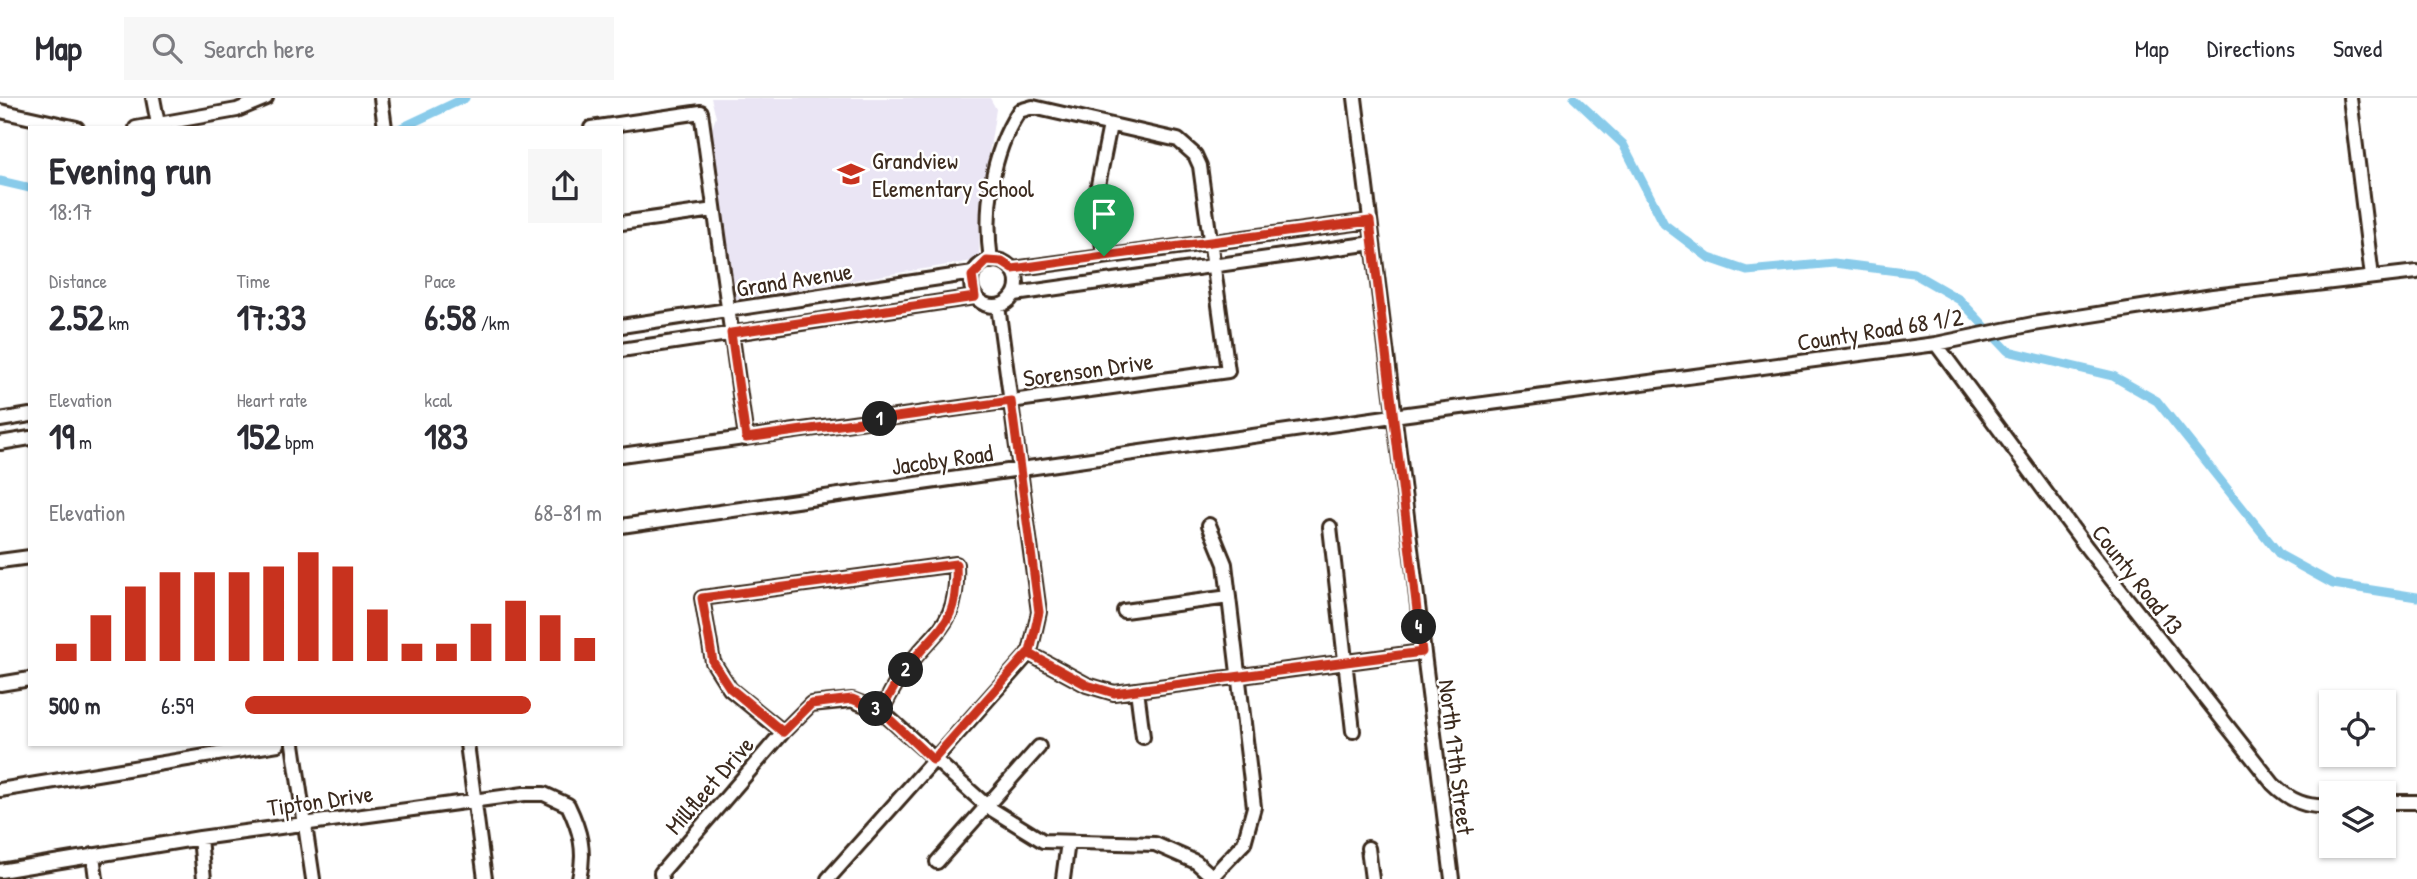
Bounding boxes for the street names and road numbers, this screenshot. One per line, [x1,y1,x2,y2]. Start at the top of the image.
street label: Grand Avenue [734,254,855,304]
street label: County Road 68 1/2 [1795,300,1965,358]
street label: Sorenson Drive [1021,344,1155,394]
street label: Jacoby Road [889,436,995,482]
street label: County Road 13 [2085,517,2191,641]
street label: North 17th Street [1432,678,1482,837]
street label: Millfleet Drive [657,729,761,841]
street label: Tipton Drive [265,777,375,823]

